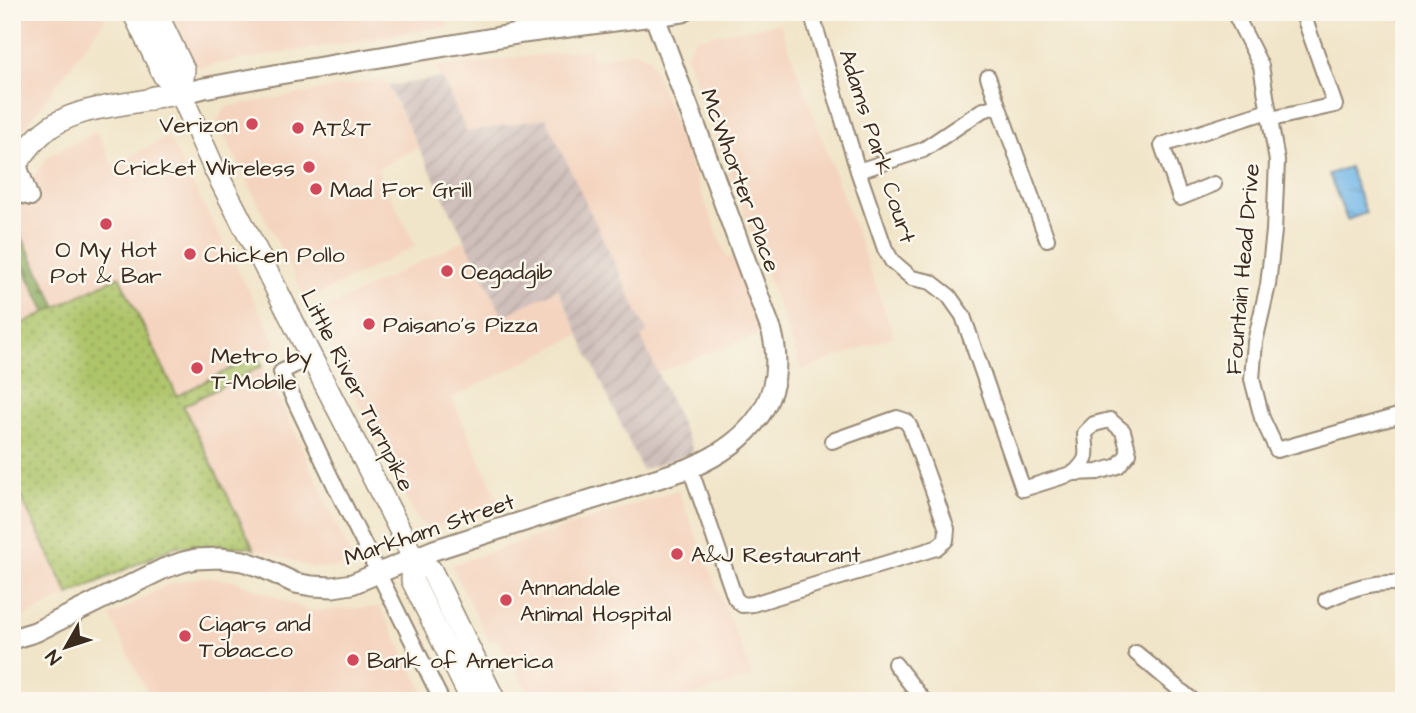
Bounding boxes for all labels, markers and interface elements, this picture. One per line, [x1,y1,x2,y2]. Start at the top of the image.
street label: Adams Park Court [831,45,924,248]
street label: McWhorter Place [692,84,788,276]
place label: Verizon [159,109,238,141]
place label: AT&T [312,113,371,145]
marker: Verizon [244,116,260,132]
marker: AT&T [290,120,306,136]
place label: Cricket Wireless [114,152,295,184]
marker: Cricket Wireless [301,159,317,175]
street label: Fountain Head Drive [1218,162,1268,376]
place label: Mad For Grill [330,174,472,206]
marker: Mad For Grill [308,181,324,197]
marker: O My Hot Pot & Bar [98,216,114,232]
place label: O My Hot Pot & Bar [50,234,162,292]
place label: Chicken Pollo [204,239,345,271]
marker: Chicken Pollo [182,246,198,262]
place label: Oegadgib [461,256,553,289]
marker: Oegadgib [439,263,455,279]
street label: Little River Turnpike [292,284,422,497]
place label: Paisano's Pizza [383,309,538,341]
marker: Paisano's Pizza [361,316,377,332]
place label: Metro by T-Mobile [211,340,313,398]
marker: Metro by T-Mobile [189,360,205,376]
street label: Markham Street [340,486,520,574]
place label: A&J Restaurant [691,539,861,571]
marker: A&J Restaurant [669,546,685,562]
place label: Annandale Animal Hospital [520,572,671,630]
marker: Annandale Animal Hospital [498,592,514,608]
place label: Cigars and Tobacco [199,608,311,666]
north arrow [32,612,102,682]
marker: Cigars and Tobacco [177,628,193,644]
text: N [40,644,68,670]
place label: Bank of America [367,645,553,677]
marker: Bank of America [345,652,361,668]

